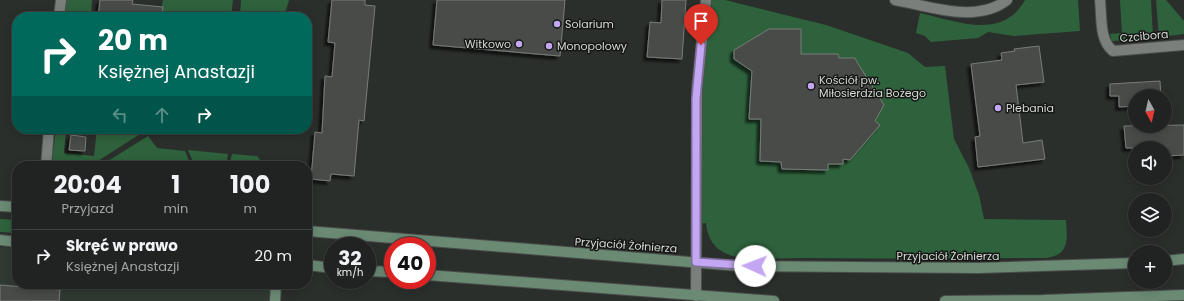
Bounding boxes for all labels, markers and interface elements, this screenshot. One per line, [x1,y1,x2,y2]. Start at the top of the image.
pin [684,4,718,45]
icon: arrive [690,10,712,32]
place label: Solarium [565,16,614,32]
marker: Solarium [552,19,562,29]
text: 20 m [98,21,168,60]
street label: Czcibora [1119,26,1169,46]
icon: right [32,28,84,80]
place label: Witkowo [465,36,511,52]
place label: Monopolowy [557,38,628,54]
marker: Witkowo [514,39,524,49]
marker: Monopolowy [544,41,554,51]
text: Księżnej Anastazji [98,59,255,84]
place label: Kościół pw. Miłosierdzia Bożego [819,72,926,101]
marker: Kościół pw. Miłosierdzia Bożego [806,81,816,91]
north arrow [1128,89,1172,133]
map controls [1128,89,1172,289]
place label: Plebania [1006,100,1054,116]
marker: Plebania [993,103,1003,113]
icon: left [109,104,131,126]
icon: ahead [151,104,173,126]
icon: right [193,104,215,126]
button: sound [1128,141,1172,185]
text: 20:04 [54,168,122,201]
text: 1 [171,168,180,201]
text: 100 [230,168,270,201]
button: layers [1128,193,1172,237]
text: Przyjazd [62,199,114,218]
text: min [163,199,188,218]
text: m [243,199,257,218]
street label: Przyjaciół Żołnierza [574,233,678,257]
text: Skręć w prawo [66,235,178,256]
speed limit sign: 40 [384,237,436,289]
text: 32 [338,244,362,272]
icon: right [32,245,54,267]
text: 20 m [254,245,292,266]
position arrow [734,245,776,287]
button: + [1128,245,1172,289]
street label: Przyjaciół Żołnierza [897,248,999,264]
text: Księżnej Anastazji [66,257,179,276]
text: km/h [337,265,363,280]

